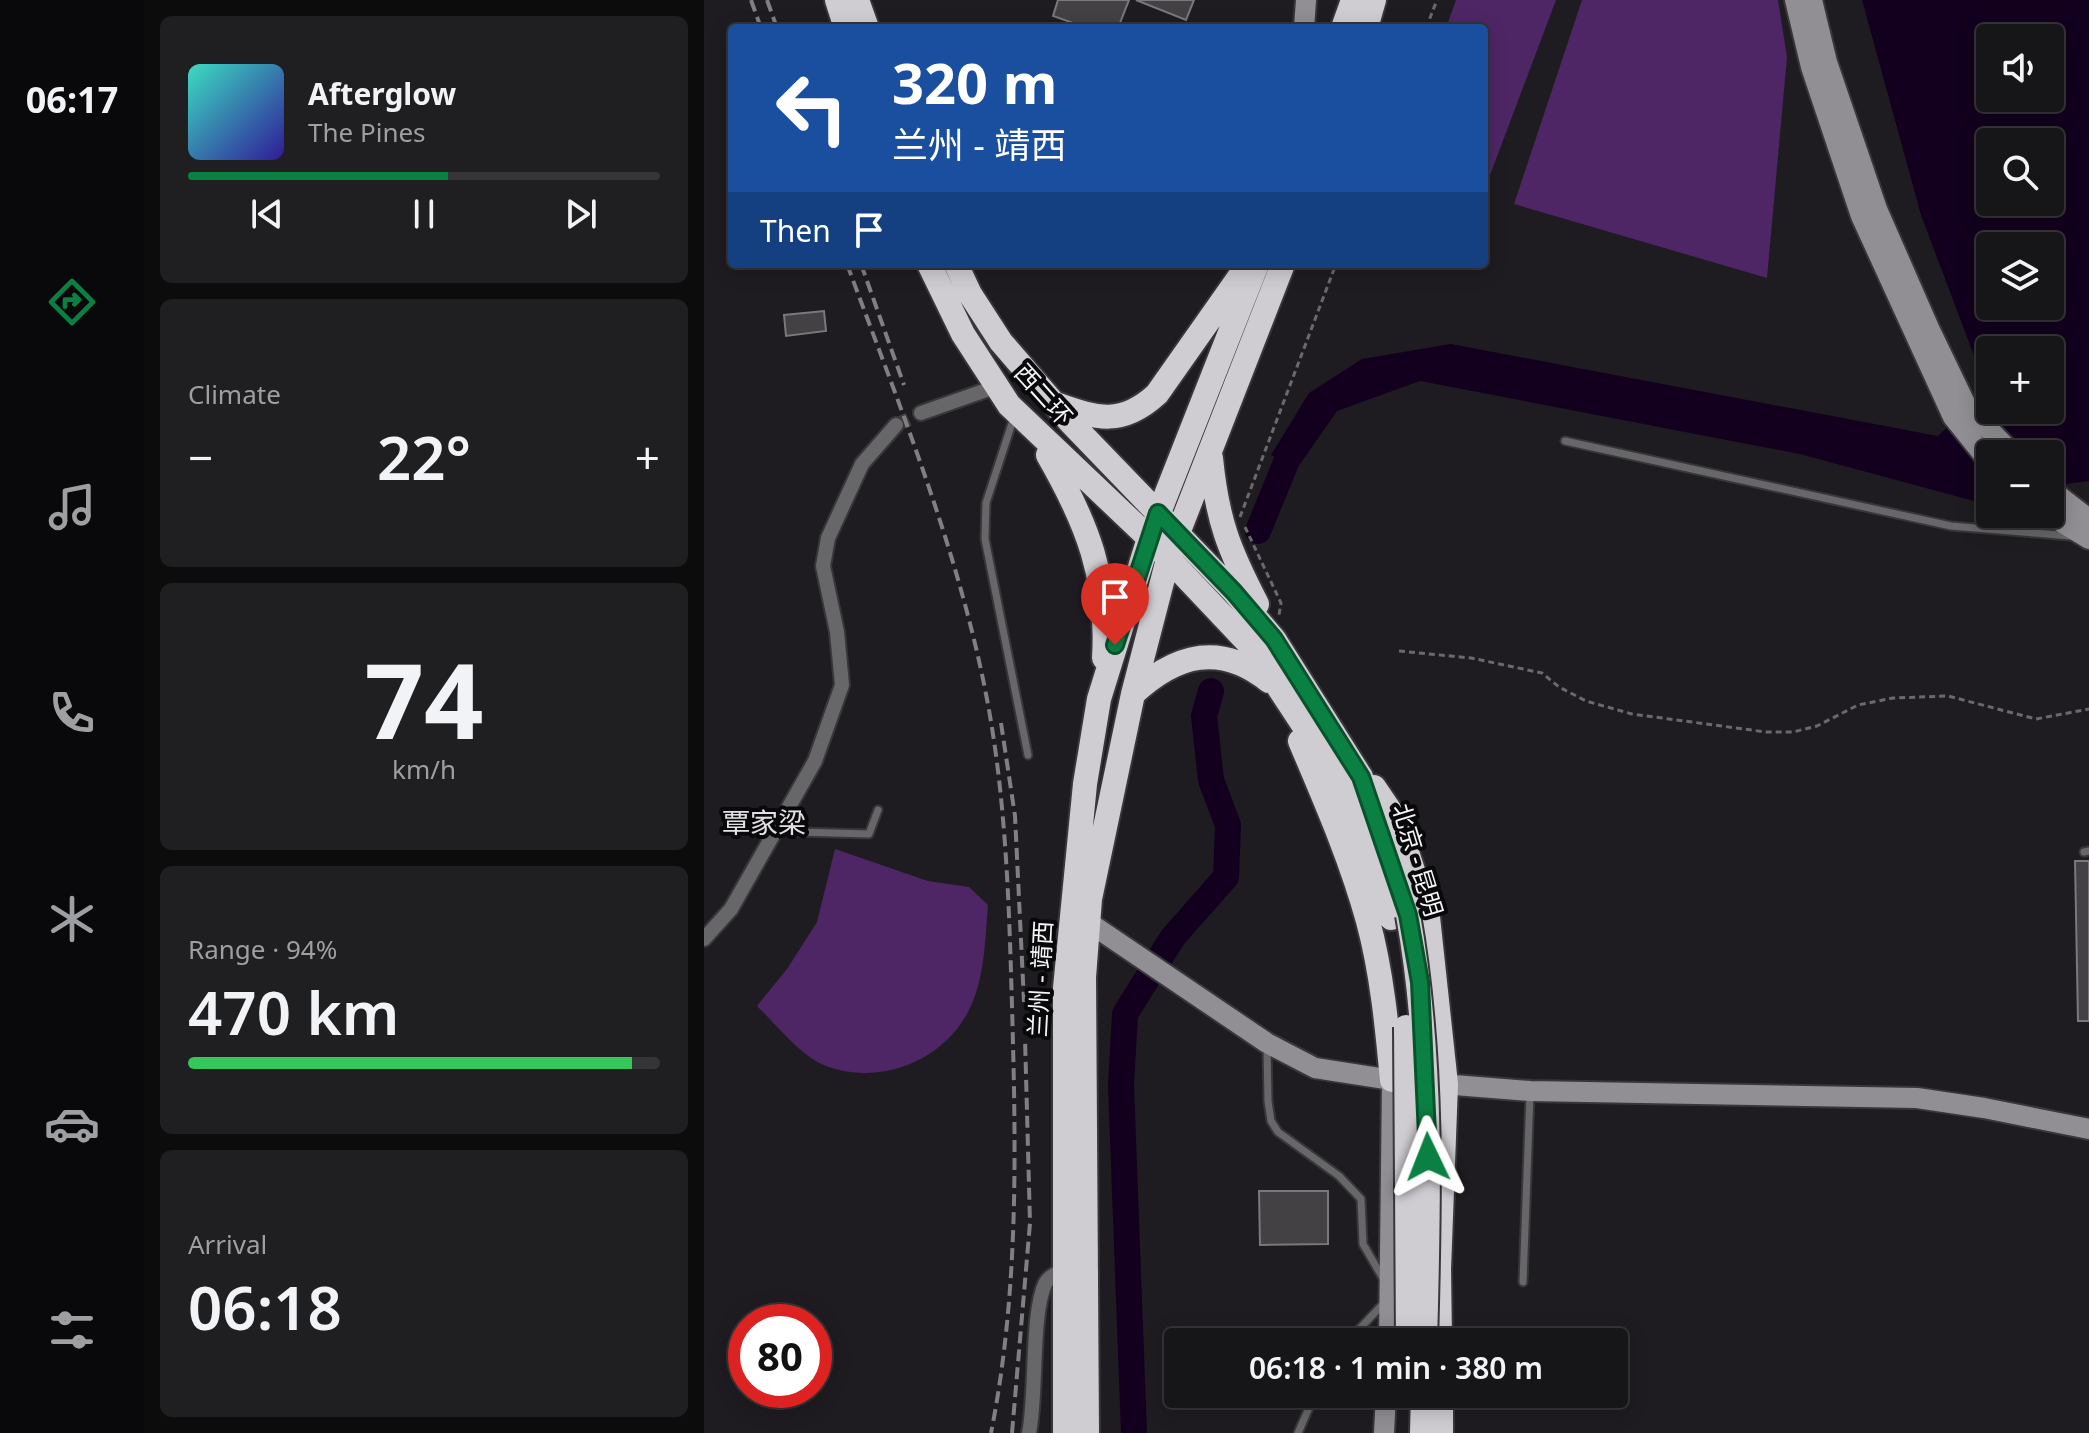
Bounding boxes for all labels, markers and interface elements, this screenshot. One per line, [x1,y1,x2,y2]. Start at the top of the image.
map controls [1976,24,2064,528]
button: sound [1976,24,2064,112]
text: 320 m [892,44,1057,120]
icon: left [760,56,864,160]
text: Afterglow [308,73,456,114]
text: 06:17 [26,75,118,124]
text: The Pines [308,114,426,150]
text: 兰州 - 靖西 [892,120,1066,169]
button: search [1976,128,2064,216]
icon: previous [245,192,289,236]
icon: pause [402,192,446,236]
icon: next [559,192,603,236]
icon: arrive [847,208,891,252]
text: Then [760,210,831,251]
button: layers [1976,232,2064,320]
icon: directions [44,274,100,330]
button: + [1976,336,2064,424]
street label: 西二环 [1008,356,1080,432]
text: Climate [188,376,281,412]
text: 22° [377,416,471,498]
text: − [188,427,213,487]
text: + [635,427,660,487]
button: − [1976,440,2064,528]
icon: music [44,479,100,535]
pin [1081,563,1149,645]
icon: arrive [1093,575,1137,619]
text: 74 [365,628,483,769]
icon: phone [44,685,100,741]
text: km/h [392,751,456,787]
street label: 北京 - 昆明 [1386,799,1451,920]
district label: 覃家梁 [722,803,806,841]
icon: climate [44,891,100,947]
street label: 兰州 - 靖西 [1020,920,1059,1038]
text: Range · 94% [188,931,337,967]
text: 470 km [188,971,399,1053]
icon: car [44,1096,100,1152]
position arrow [1386,1115,1470,1199]
text: Arrival [188,1226,267,1262]
text: 06:18 [188,1266,342,1348]
icon: filters [44,1302,100,1358]
speed limit sign: 80 [728,1304,832,1408]
text: 06:18 · 1 min · 380 m [1249,1347,1543,1388]

